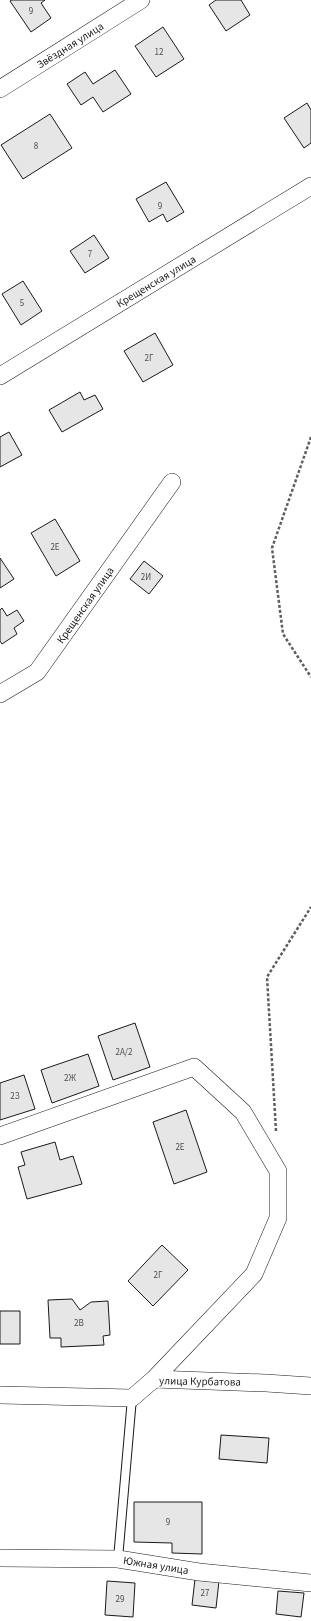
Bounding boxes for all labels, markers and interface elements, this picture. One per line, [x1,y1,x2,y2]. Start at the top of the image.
house number: 9 [29,5,34,18]
street label: Звёздная улица [34,19,107,72]
house number: 12 [155,46,164,59]
house number: 8 [34,140,39,153]
house number: 9 [158,200,163,213]
house number: 7 [88,248,93,261]
street label: Крещенская улица [114,252,199,311]
house number: 5 [20,297,25,310]
house number: 2Г [145,352,154,365]
house number: 2Е [50,541,60,554]
street label: Крещенская улица [53,564,118,647]
house number: 2И [141,571,151,584]
house number: 2А/2 [116,1046,133,1059]
house number: 2Ж [64,1072,76,1085]
house number: 2З [10,1090,20,1103]
house number: 2Е [175,1141,185,1154]
house number: 2Г [154,1269,163,1282]
house number: 2В [74,1317,84,1330]
street label: улица Курбатова [159,1373,241,1390]
house number: 9 [166,1516,171,1529]
street label: Южная улица [122,1553,190,1578]
house number: 27 [201,1587,210,1600]
house number: 29 [116,1593,125,1606]

